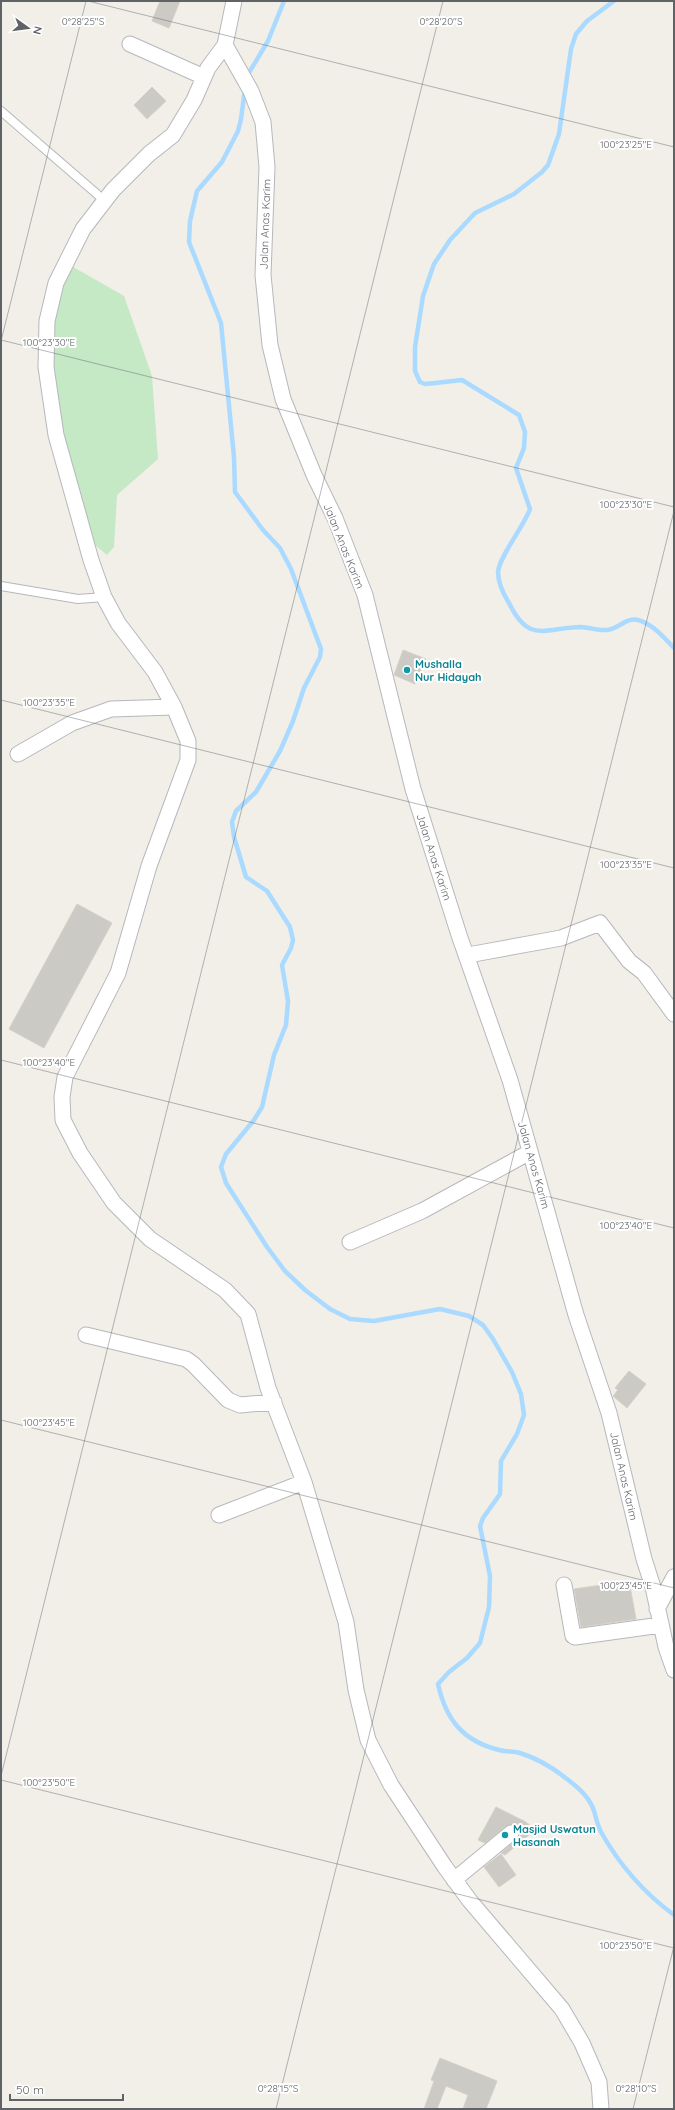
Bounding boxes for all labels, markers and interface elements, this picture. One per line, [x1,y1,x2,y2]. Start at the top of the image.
north arrow [8,8,48,48]
text: 0°28'25"S [62,15,105,28]
text: 0°28'20"S [419,15,463,28]
text: N [30,25,45,36]
text: 100°23'25"E [600,138,652,151]
street label: Jalan Anas Karim [256,179,274,269]
text: 100°23'30"E [23,336,75,349]
text: 100°23'30"E [600,498,652,511]
street label: Jalan Anas Karim [321,501,367,591]
place label: Mushalla Nur Hidayah [415,657,482,684]
marker: Mushalla Nur Hidayah [402,665,412,675]
text: 100°23'35"E [23,696,75,709]
street label: Jalan Anas Karim [413,812,455,902]
text: 100°23'35"E [600,858,652,871]
text: 100°23'40"E [23,1056,75,1069]
street label: Jalan Anas Karim [515,1120,553,1210]
text: 100°23'40"E [600,1219,652,1232]
text: 100°23'45"E [23,1416,75,1429]
street label: Jalan Anas Karim [607,1430,641,1522]
text: 100°23'45"E [600,1579,652,1592]
text: 100°23'50"E [23,1776,76,1789]
place label: Masjid Uswatun Hasanah [513,1822,596,1849]
marker: Masjid Uswatun Hasanah [500,1830,510,1840]
text: 100°23'50"E [600,1939,653,1952]
scale bar [10,2076,123,2102]
text: 50 m [16,2082,44,2097]
text: 0°28'15"S [258,2082,299,2095]
text: 0°28'10"S [615,2082,657,2095]

